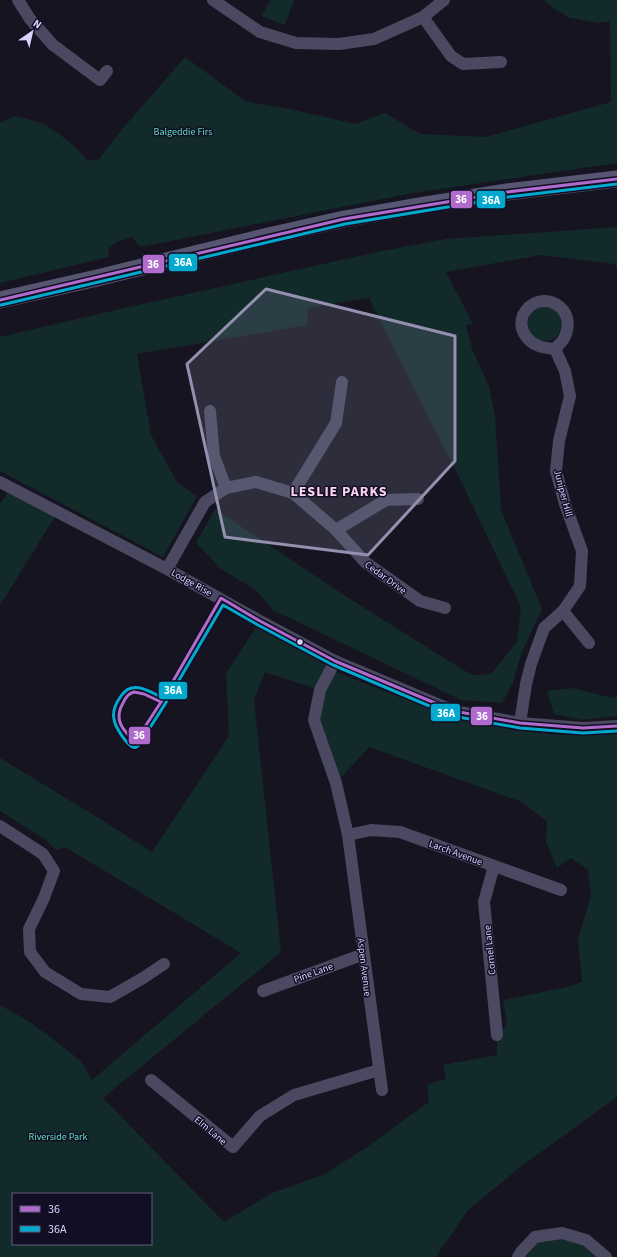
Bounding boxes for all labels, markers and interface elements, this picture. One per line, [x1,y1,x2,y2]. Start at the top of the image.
north arrow [12,12,52,52]
text: N [30,16,45,32]
park label: Balgeddie Firs [154,125,212,139]
line badge: 36 [450,190,473,209]
line badge: 36A [476,190,506,209]
text: 36 [455,192,467,207]
text: 36A [482,193,501,208]
line badge: 36A [168,253,198,272]
line badge: 36 [142,254,165,274]
text: 36A [174,255,193,270]
text: 36 [147,257,159,272]
street label: Juniper Hill [550,468,576,519]
district label: LESLIE PARKS [290,482,388,502]
street label: Cedar Drive [362,558,409,598]
street label: Lodge Rise [168,566,215,600]
unlabelled marker [295,637,305,647]
line badge: 36A [158,681,188,700]
text: 36A [164,683,183,698]
line badge: 36A [430,703,461,722]
text: 36A [437,706,456,721]
line badge: 36 [470,706,493,726]
text: 36 [476,709,488,724]
line badge: 36 [128,726,151,745]
text: 36 [133,728,145,743]
street label: Larch Avenue [427,837,484,869]
street label: Cornel Lane [480,924,500,975]
street label: Aspen Avenue [353,937,375,997]
street label: Pine Lane [292,959,335,987]
street label: Elm Lane [191,1113,230,1149]
park label: Riverside Park [28,1130,88,1144]
legend [12,1193,152,1245]
text: 36 [48,1201,60,1218]
text: 36A [48,1221,67,1238]

